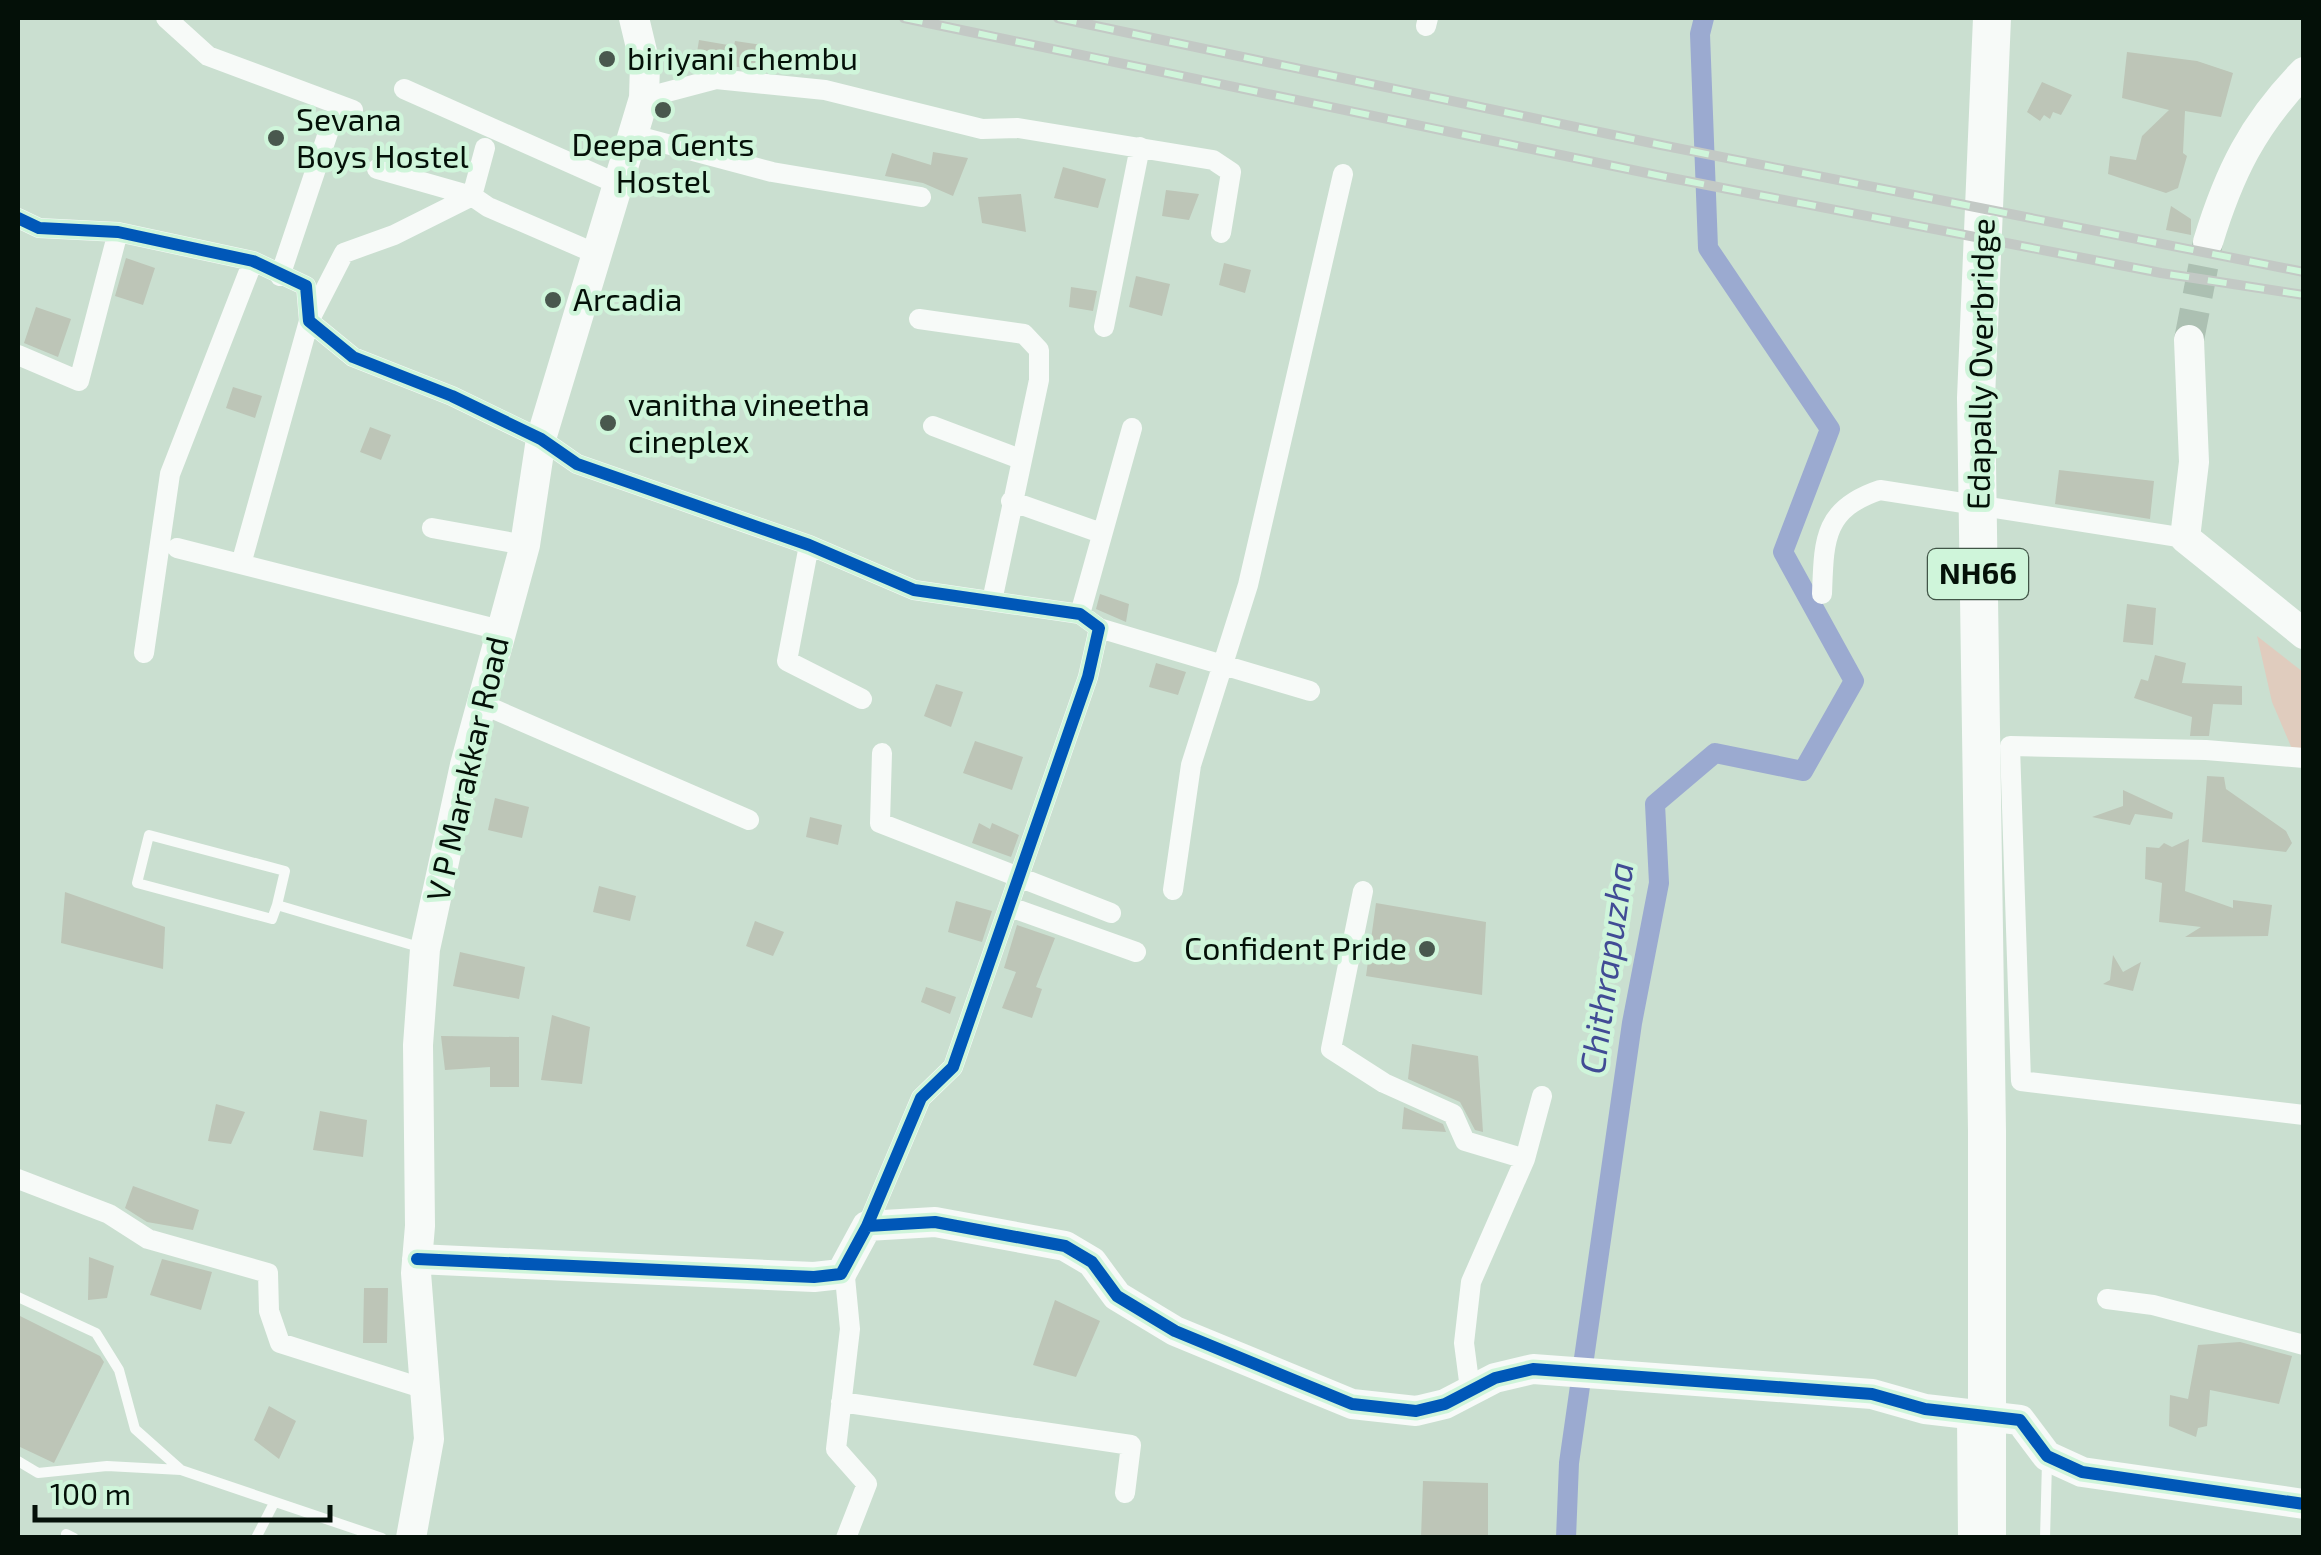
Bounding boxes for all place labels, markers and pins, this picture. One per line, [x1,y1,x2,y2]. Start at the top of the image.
place label: biriyani chembu [627,38,858,76]
marker: biriyani chembu [596,48,618,70]
place label: Sevana Boys Hostel [296,99,469,174]
marker: Deepa Gents Hostel [652,99,674,121]
place label: Deepa Gents Hostel [571,124,755,199]
marker: Sevana Boys Hostel [265,127,287,149]
place label: Arcadia [573,279,682,317]
marker: Arcadia [542,289,564,311]
place label: vanitha vineetha cineplex [628,384,870,459]
marker: vanitha vineetha cineplex [597,412,619,434]
place label: Confident Pride [1184,928,1407,966]
marker: Confident Pride [1416,938,1438,960]

